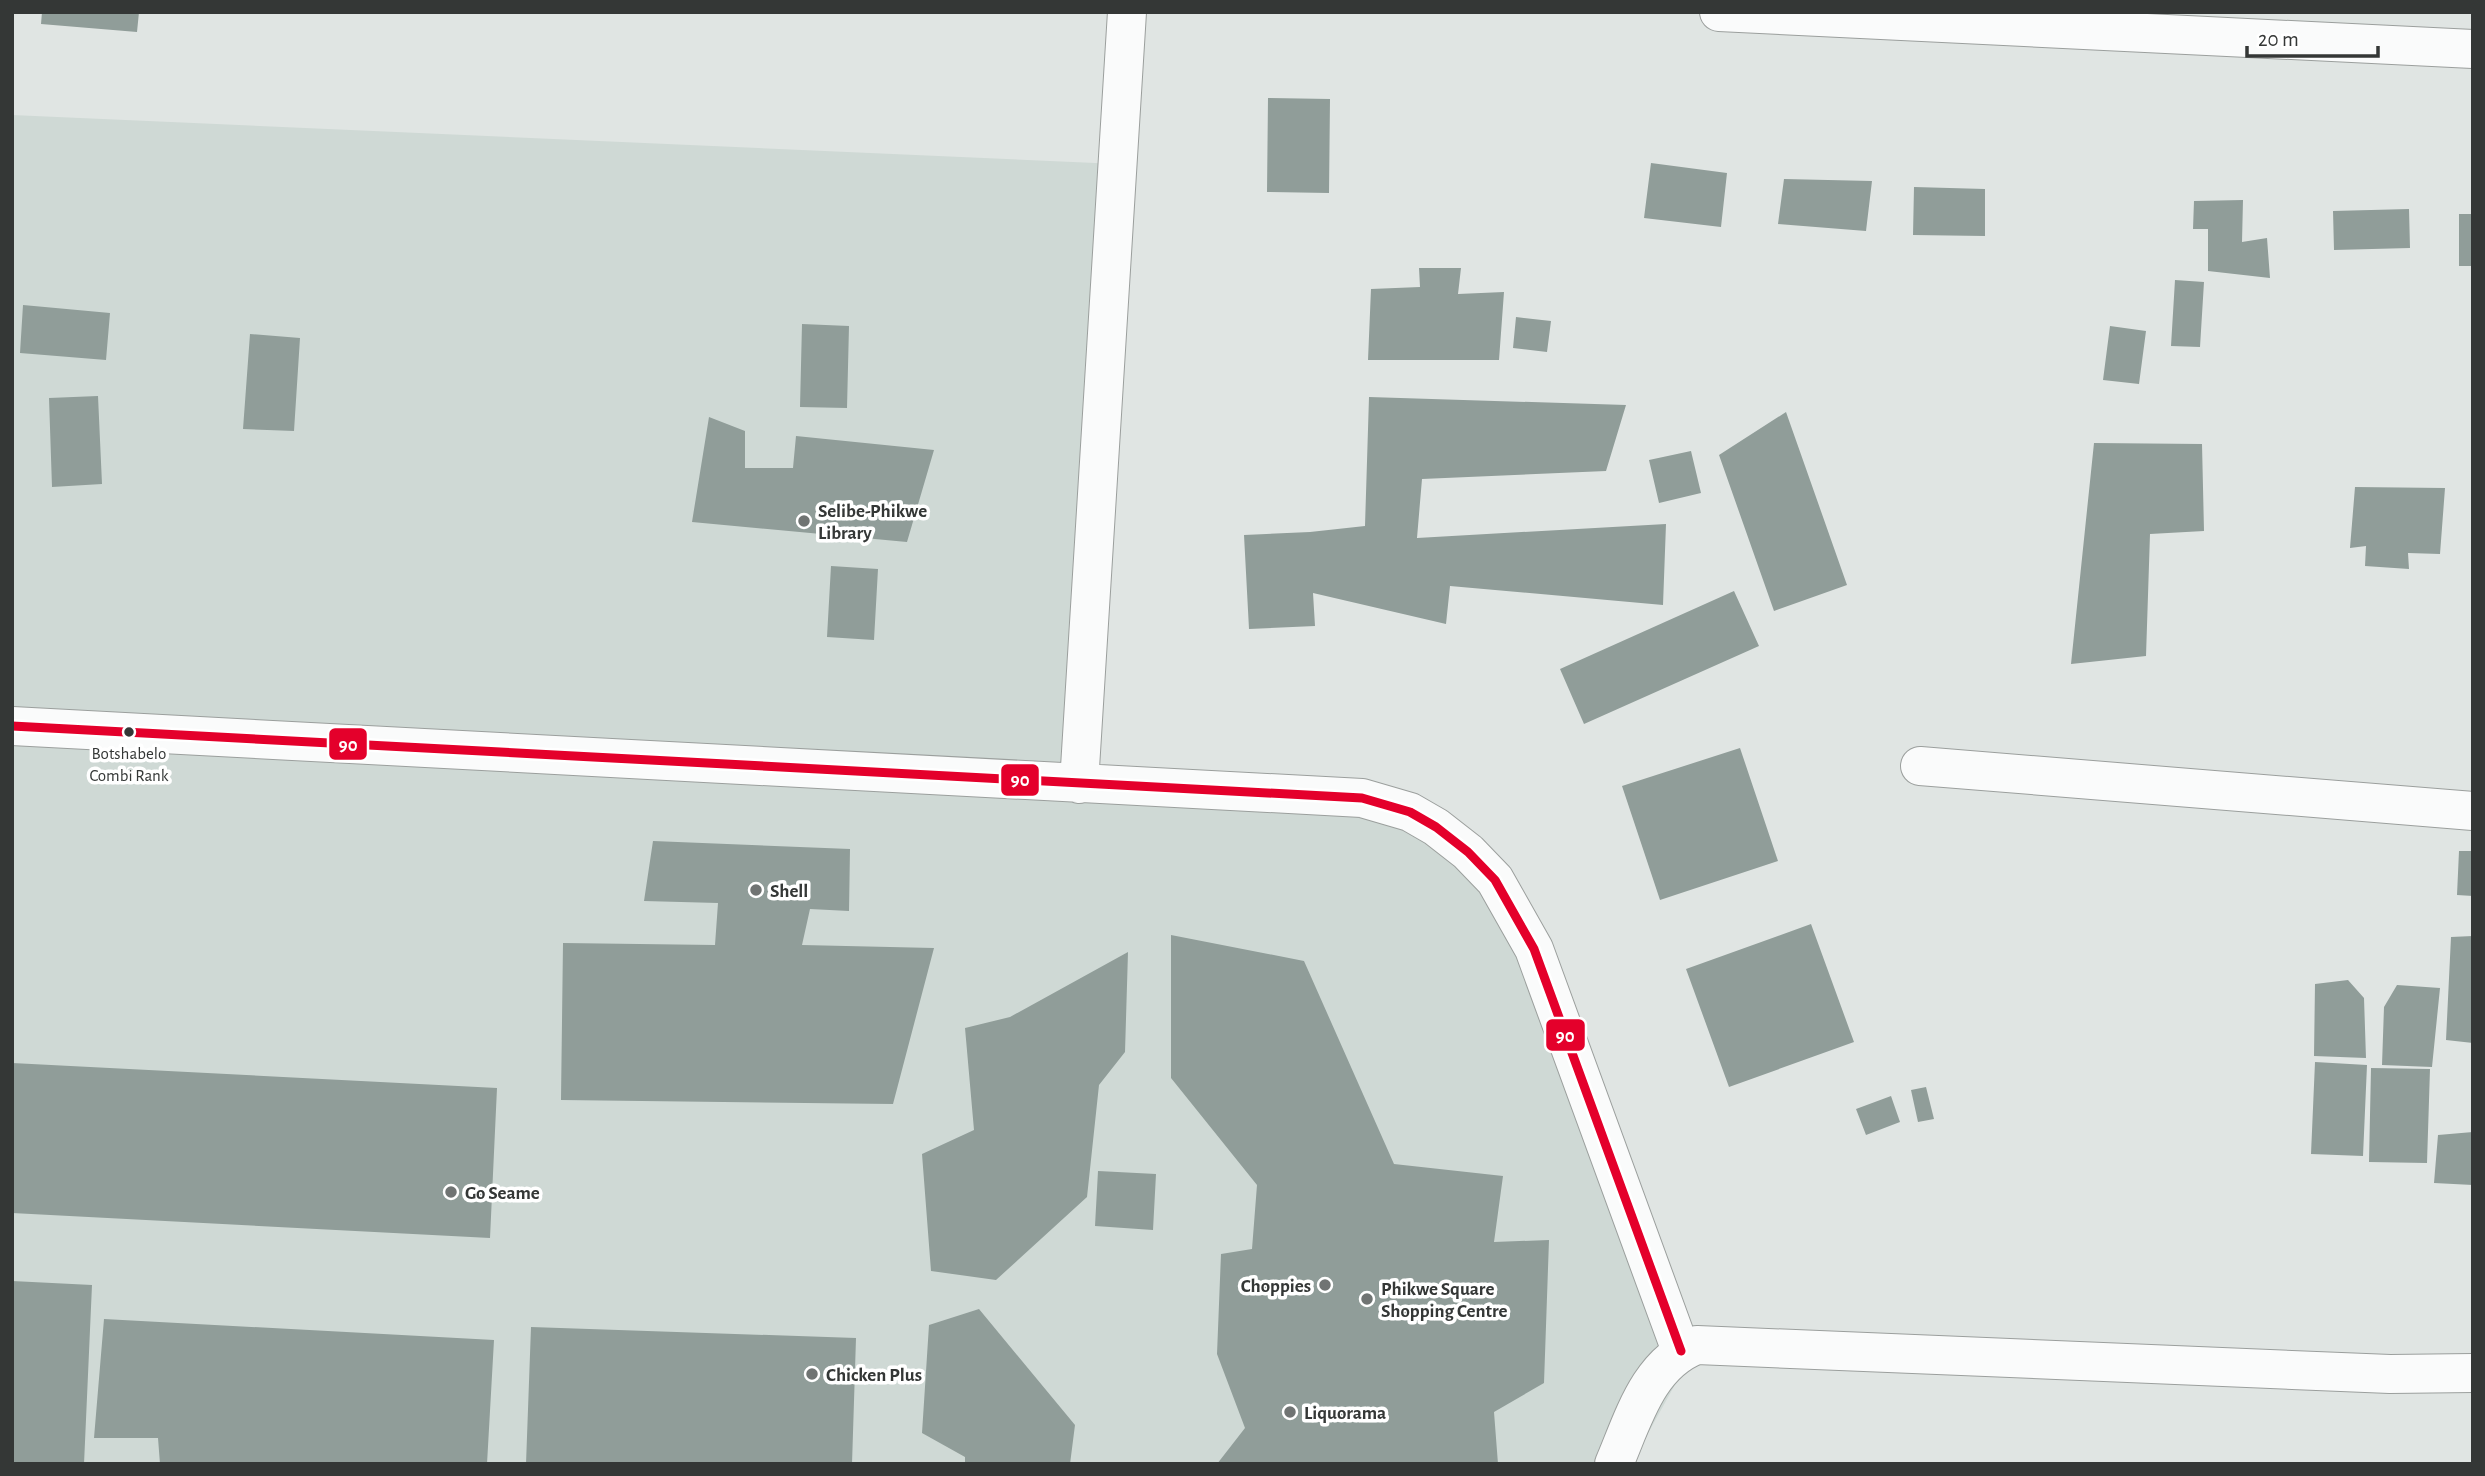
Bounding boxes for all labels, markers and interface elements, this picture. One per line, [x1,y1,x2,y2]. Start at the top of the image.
scale bar [2247,14,2378,58]
text: 20 m [2258,29,2299,50]
place label: Selibe-Phikwe Library [818,502,927,543]
marker: Selibe-Phikwe Library [796,513,812,529]
marker: Botshabelo Combi Rank [122,725,136,739]
line badge: 90 [328,727,368,761]
text: 90 [338,736,358,755]
place label: Botshabelo Combi Rank [89,745,169,784]
line badge: 90 [1000,763,1040,797]
text: 90 [1010,771,1030,790]
marker: Shell [748,882,764,898]
place label: Shell [770,882,808,901]
line badge: 90 [1545,1018,1586,1052]
text: 90 [1555,1027,1575,1046]
marker: Go Seame [443,1184,459,1200]
place label: Go Seame [465,1184,540,1203]
place label: Choppies [1241,1277,1311,1296]
marker: Choppies [1317,1277,1333,1293]
place label: Phikwe Square Shopping Centre [1381,1280,1507,1321]
marker: Phikwe Square Shopping Centre [1359,1291,1375,1307]
marker: Chicken Plus [804,1366,820,1382]
place label: Chicken Plus [826,1366,922,1385]
marker: Liquorama [1282,1404,1298,1420]
place label: Liquorama [1304,1404,1386,1423]

